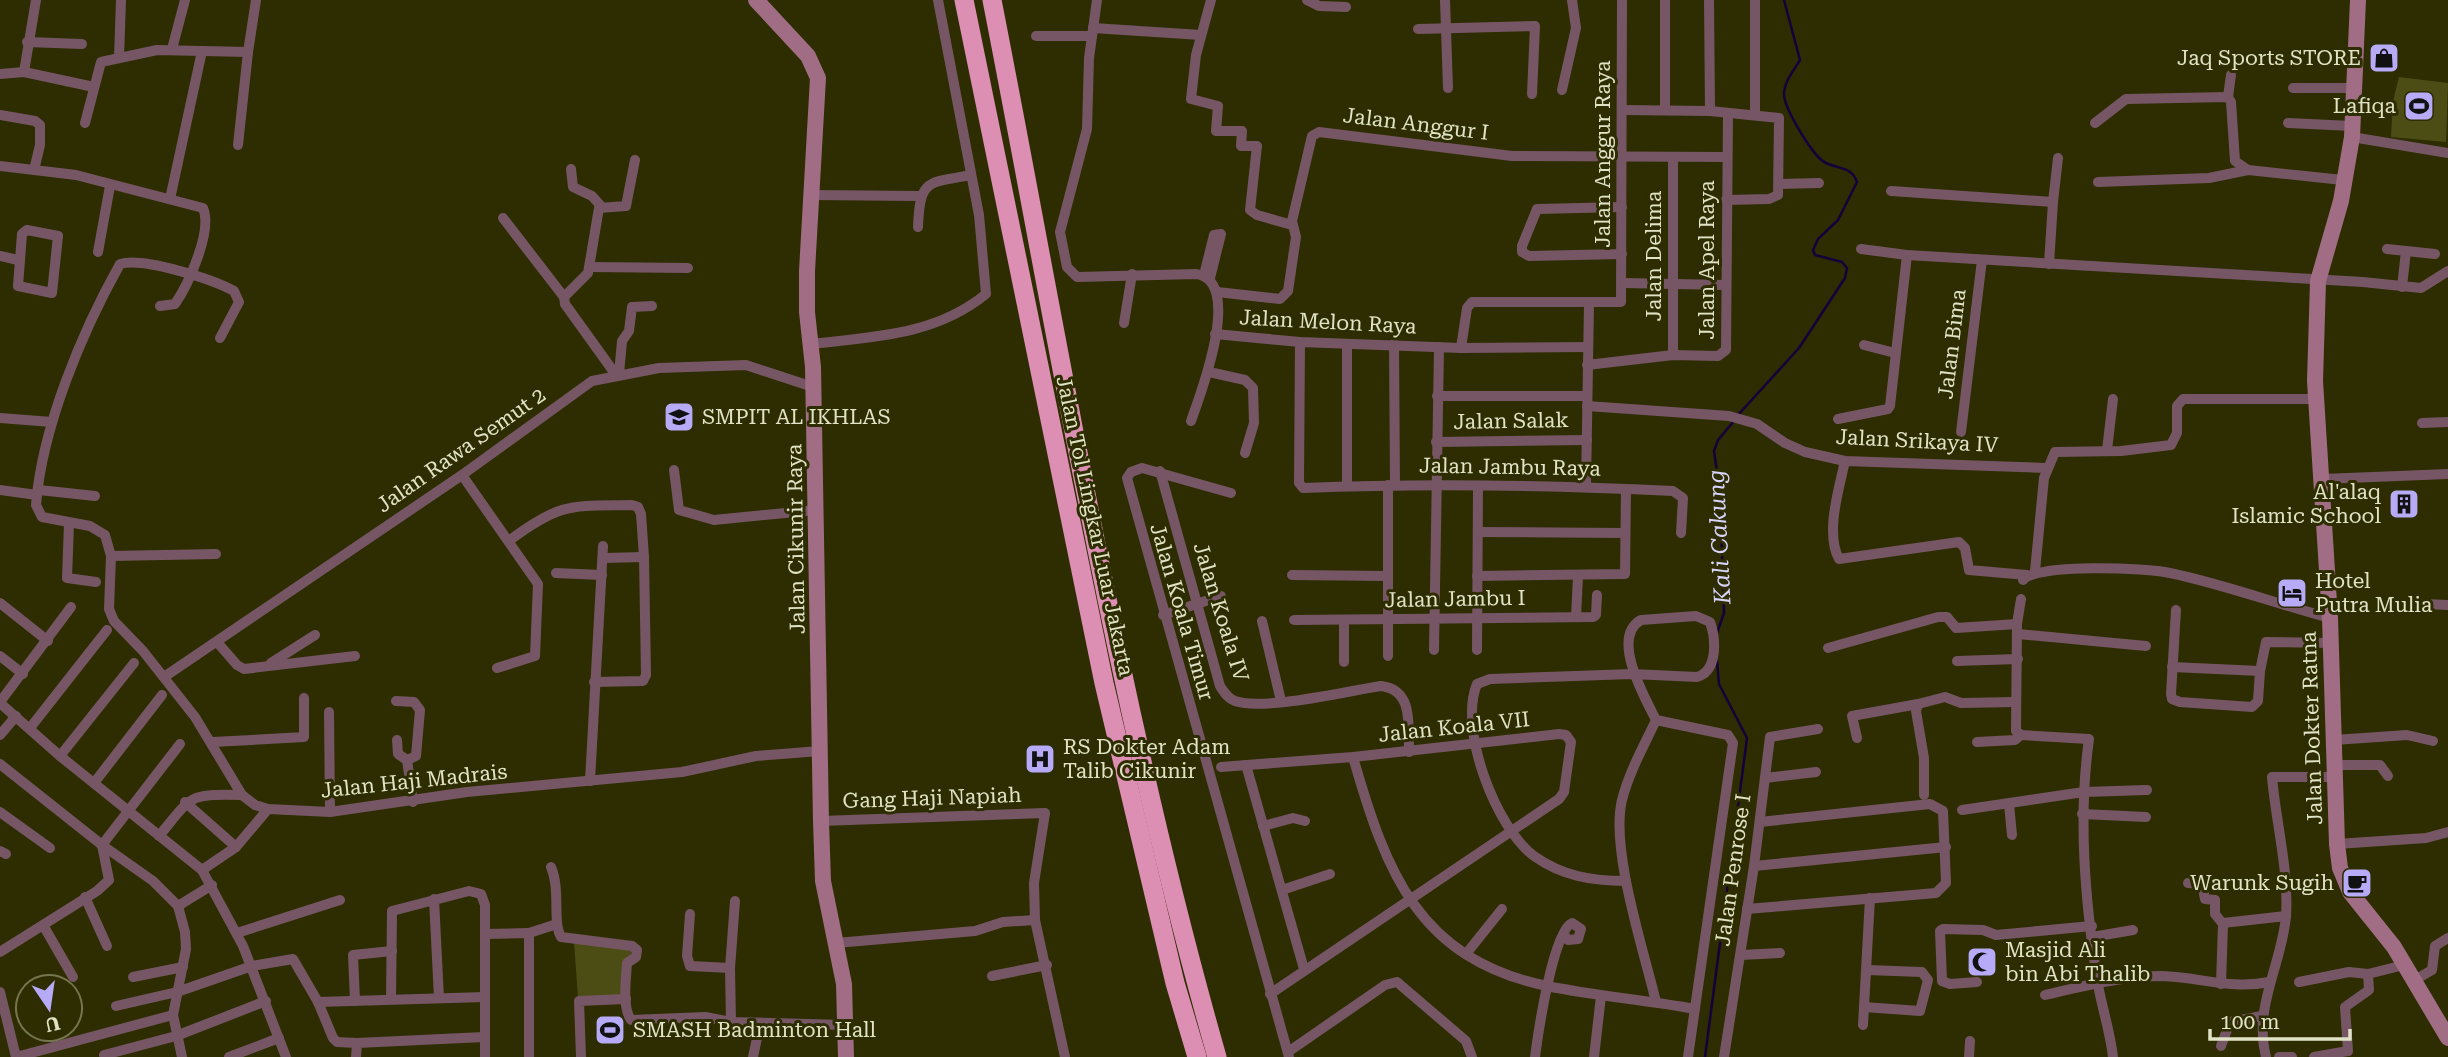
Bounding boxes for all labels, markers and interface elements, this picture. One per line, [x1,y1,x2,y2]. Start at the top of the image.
shop icon: Jaq Sports STORE [2367,41,2401,75]
place label: Jaq Sports STORE [2177,46,2361,70]
street label: Jalan Anggur Raya [1591,60,1615,248]
sports icon: Lafiqa [2402,89,2436,123]
place label: Lafiqa [2333,94,2397,118]
street label: Jalan Anggur I [1342,103,1490,145]
street label: Jalan Apel Raya [1695,180,1719,340]
street label: Jalan Delima [1642,190,1666,321]
street label: Jalan Bima [1933,287,1971,400]
street label: Jalan Melon Raya [1239,305,1418,339]
street label: Jalan Tol Lingkar Luar Jakarta [1051,374,1139,679]
street label: Jalan Rawa Semut 2 [372,383,550,517]
school or university icon: SMPIT AL IKHLAS [662,400,696,434]
place label: SMPIT AL IKHLAS [702,405,891,429]
street label: Jalan Salak [1453,408,1569,434]
street label: Jalan Srikaya IV [1835,425,1999,457]
street label: Jalan Cikunir Raya [782,443,810,634]
street label: Jalan Jambu Raya [1419,453,1602,481]
water label: Kali Cakung [1702,469,1737,606]
place label: Al'alaq Islamic School [2231,480,2382,528]
building icon: Al'alaq Islamic School [2387,487,2421,521]
street label: Jalan Koala Timur [1145,521,1219,704]
street label: Jalan Koala IV [1188,540,1254,685]
place label: Hotel Putra Mulia [2315,569,2433,617]
hotel icon: Hotel Putra Mulia [2275,576,2309,610]
street label: Jalan Jambu I [1384,586,1526,612]
street label: Jalan Dokter Ratna [2297,630,2327,825]
street label: Jalan Koala VII [1377,707,1531,747]
place label: RS Dokter Adam Talib Cikunir [1063,735,1230,783]
hospital icon: RS Dokter Adam Talib Cikunir [1023,742,1057,776]
street label: Jalan Haji Madrais [320,759,508,803]
street label: Gang Haji Napiah [842,783,1022,813]
street label: Jalan Penrose I [1710,792,1756,948]
cafe icon: Warunk Sugih [2340,866,2374,900]
place label: Warunk Sugih [2190,871,2334,895]
place label: Masjid Ali bin Abi Thalib [2005,938,2150,986]
mosque icon: Masjid Ali bin Abi Thalib [1965,945,1999,979]
north arrow [14,973,84,1043]
scale bar [2210,998,2350,1042]
text: 100 m [2220,1010,2280,1034]
text: U [43,1011,62,1037]
sports icon: SMASH Badminton Hall [593,1013,627,1047]
place label: SMASH Badminton Hall [633,1018,877,1042]

